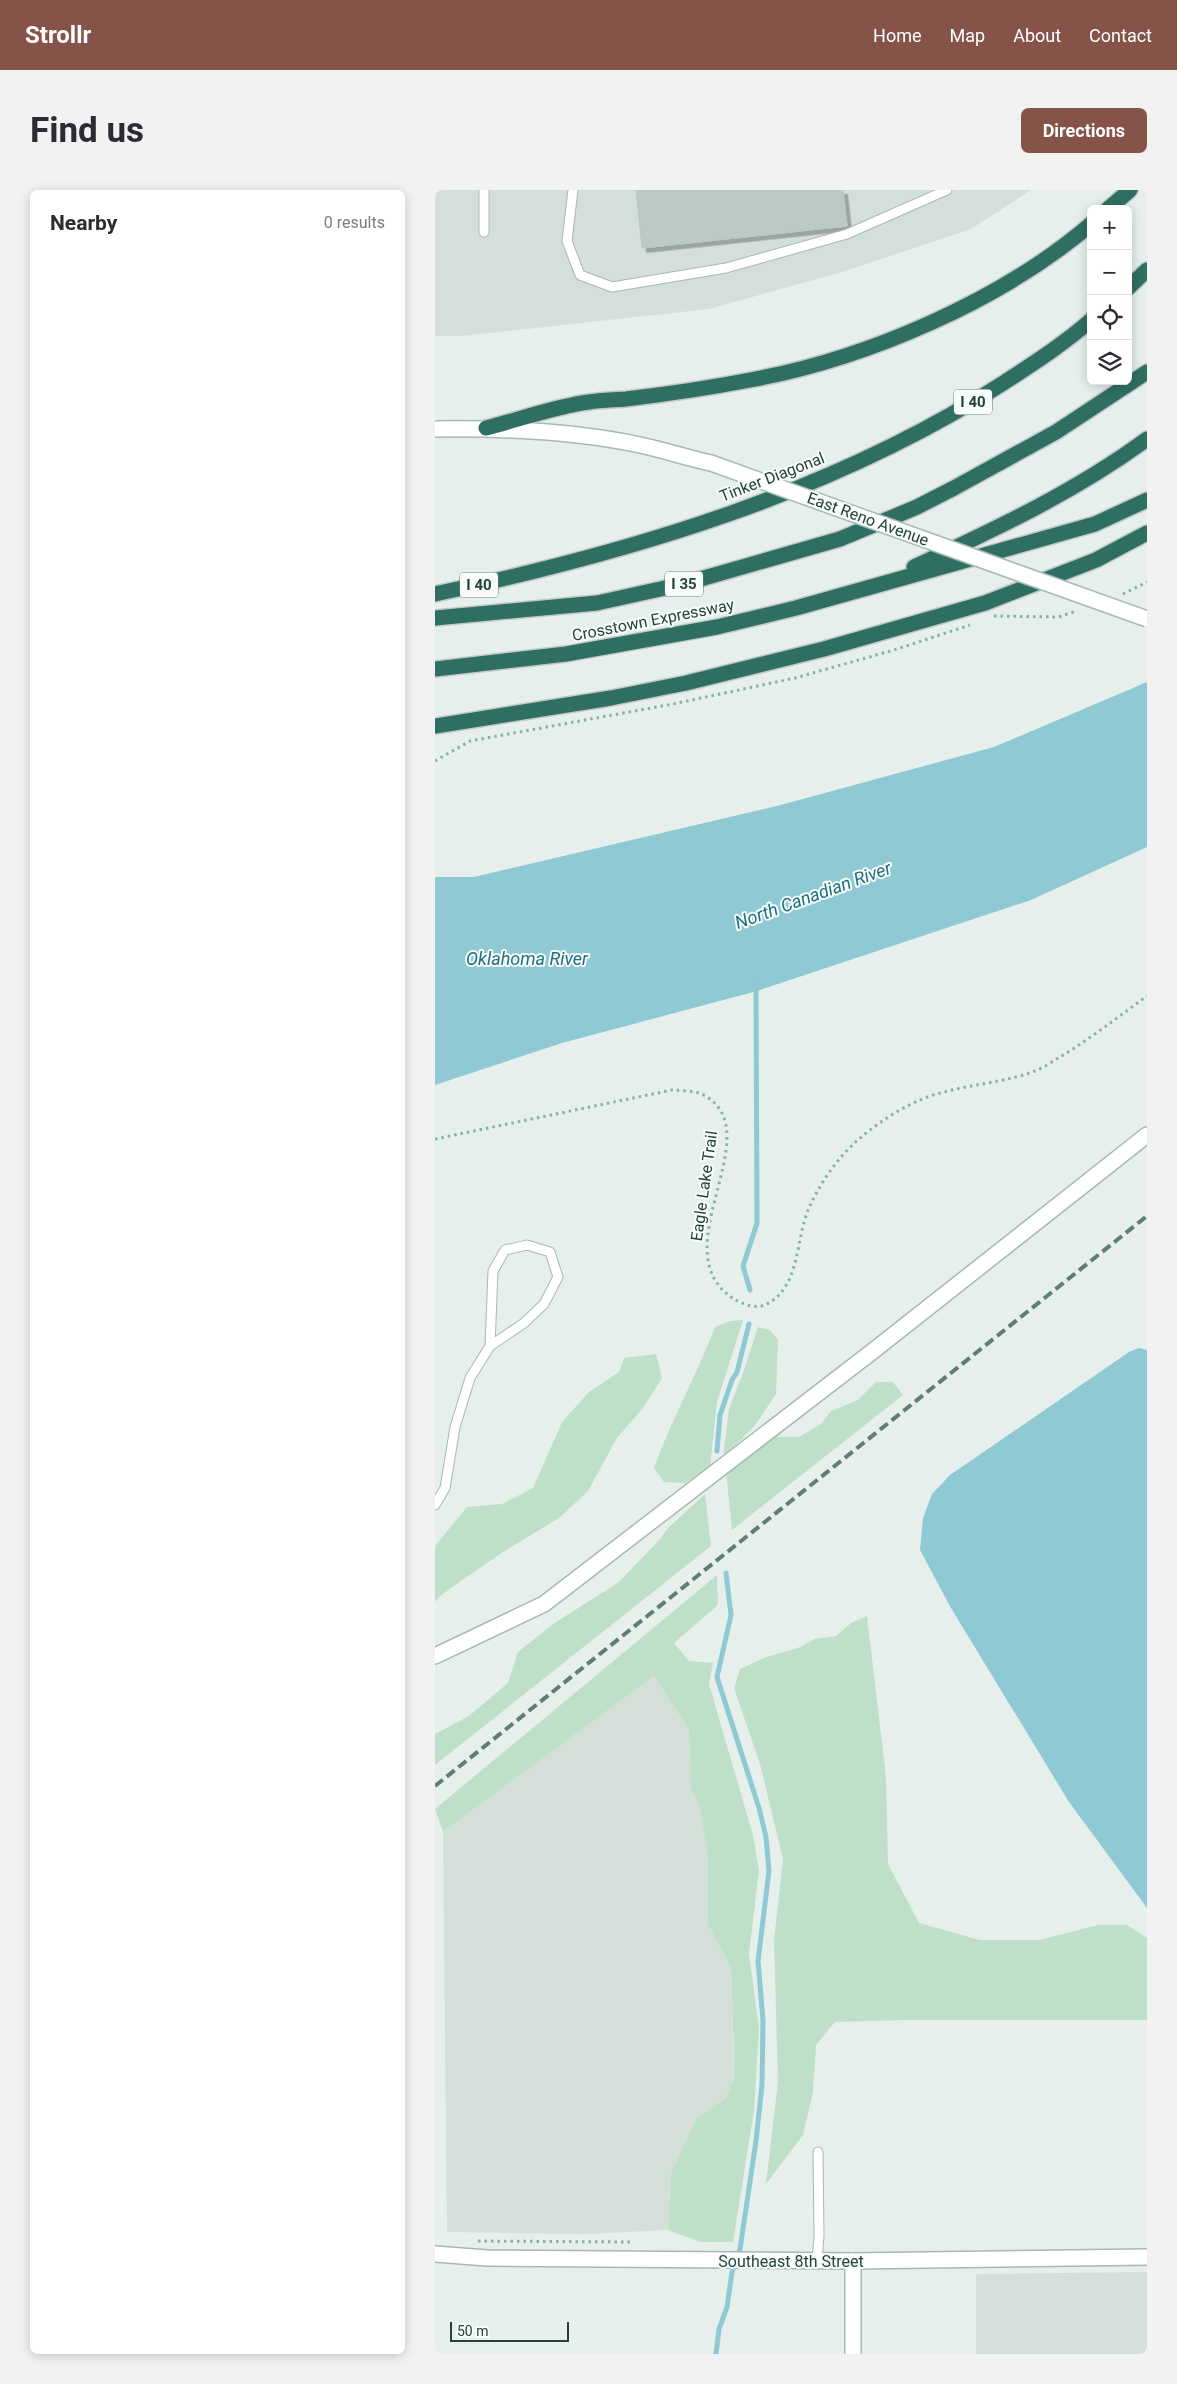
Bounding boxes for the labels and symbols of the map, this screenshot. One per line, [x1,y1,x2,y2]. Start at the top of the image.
road number: I 40 [954,390,992,414]
street label: Tinker Diagonal [717,448,827,506]
street label: East Reno Avenue [805,488,931,550]
road number: I 40 [460,572,498,598]
road number: I 35 [665,572,703,596]
street label: Crosstown Expressway [570,595,736,645]
water label: North Canadian River [732,857,895,933]
water label: Oklahoma River [466,948,589,969]
street label: Eagle Lake Trail [687,1130,721,1242]
street label: Southeast 8th Street [718,2252,864,2271]
scale bar [450,2319,569,2342]

